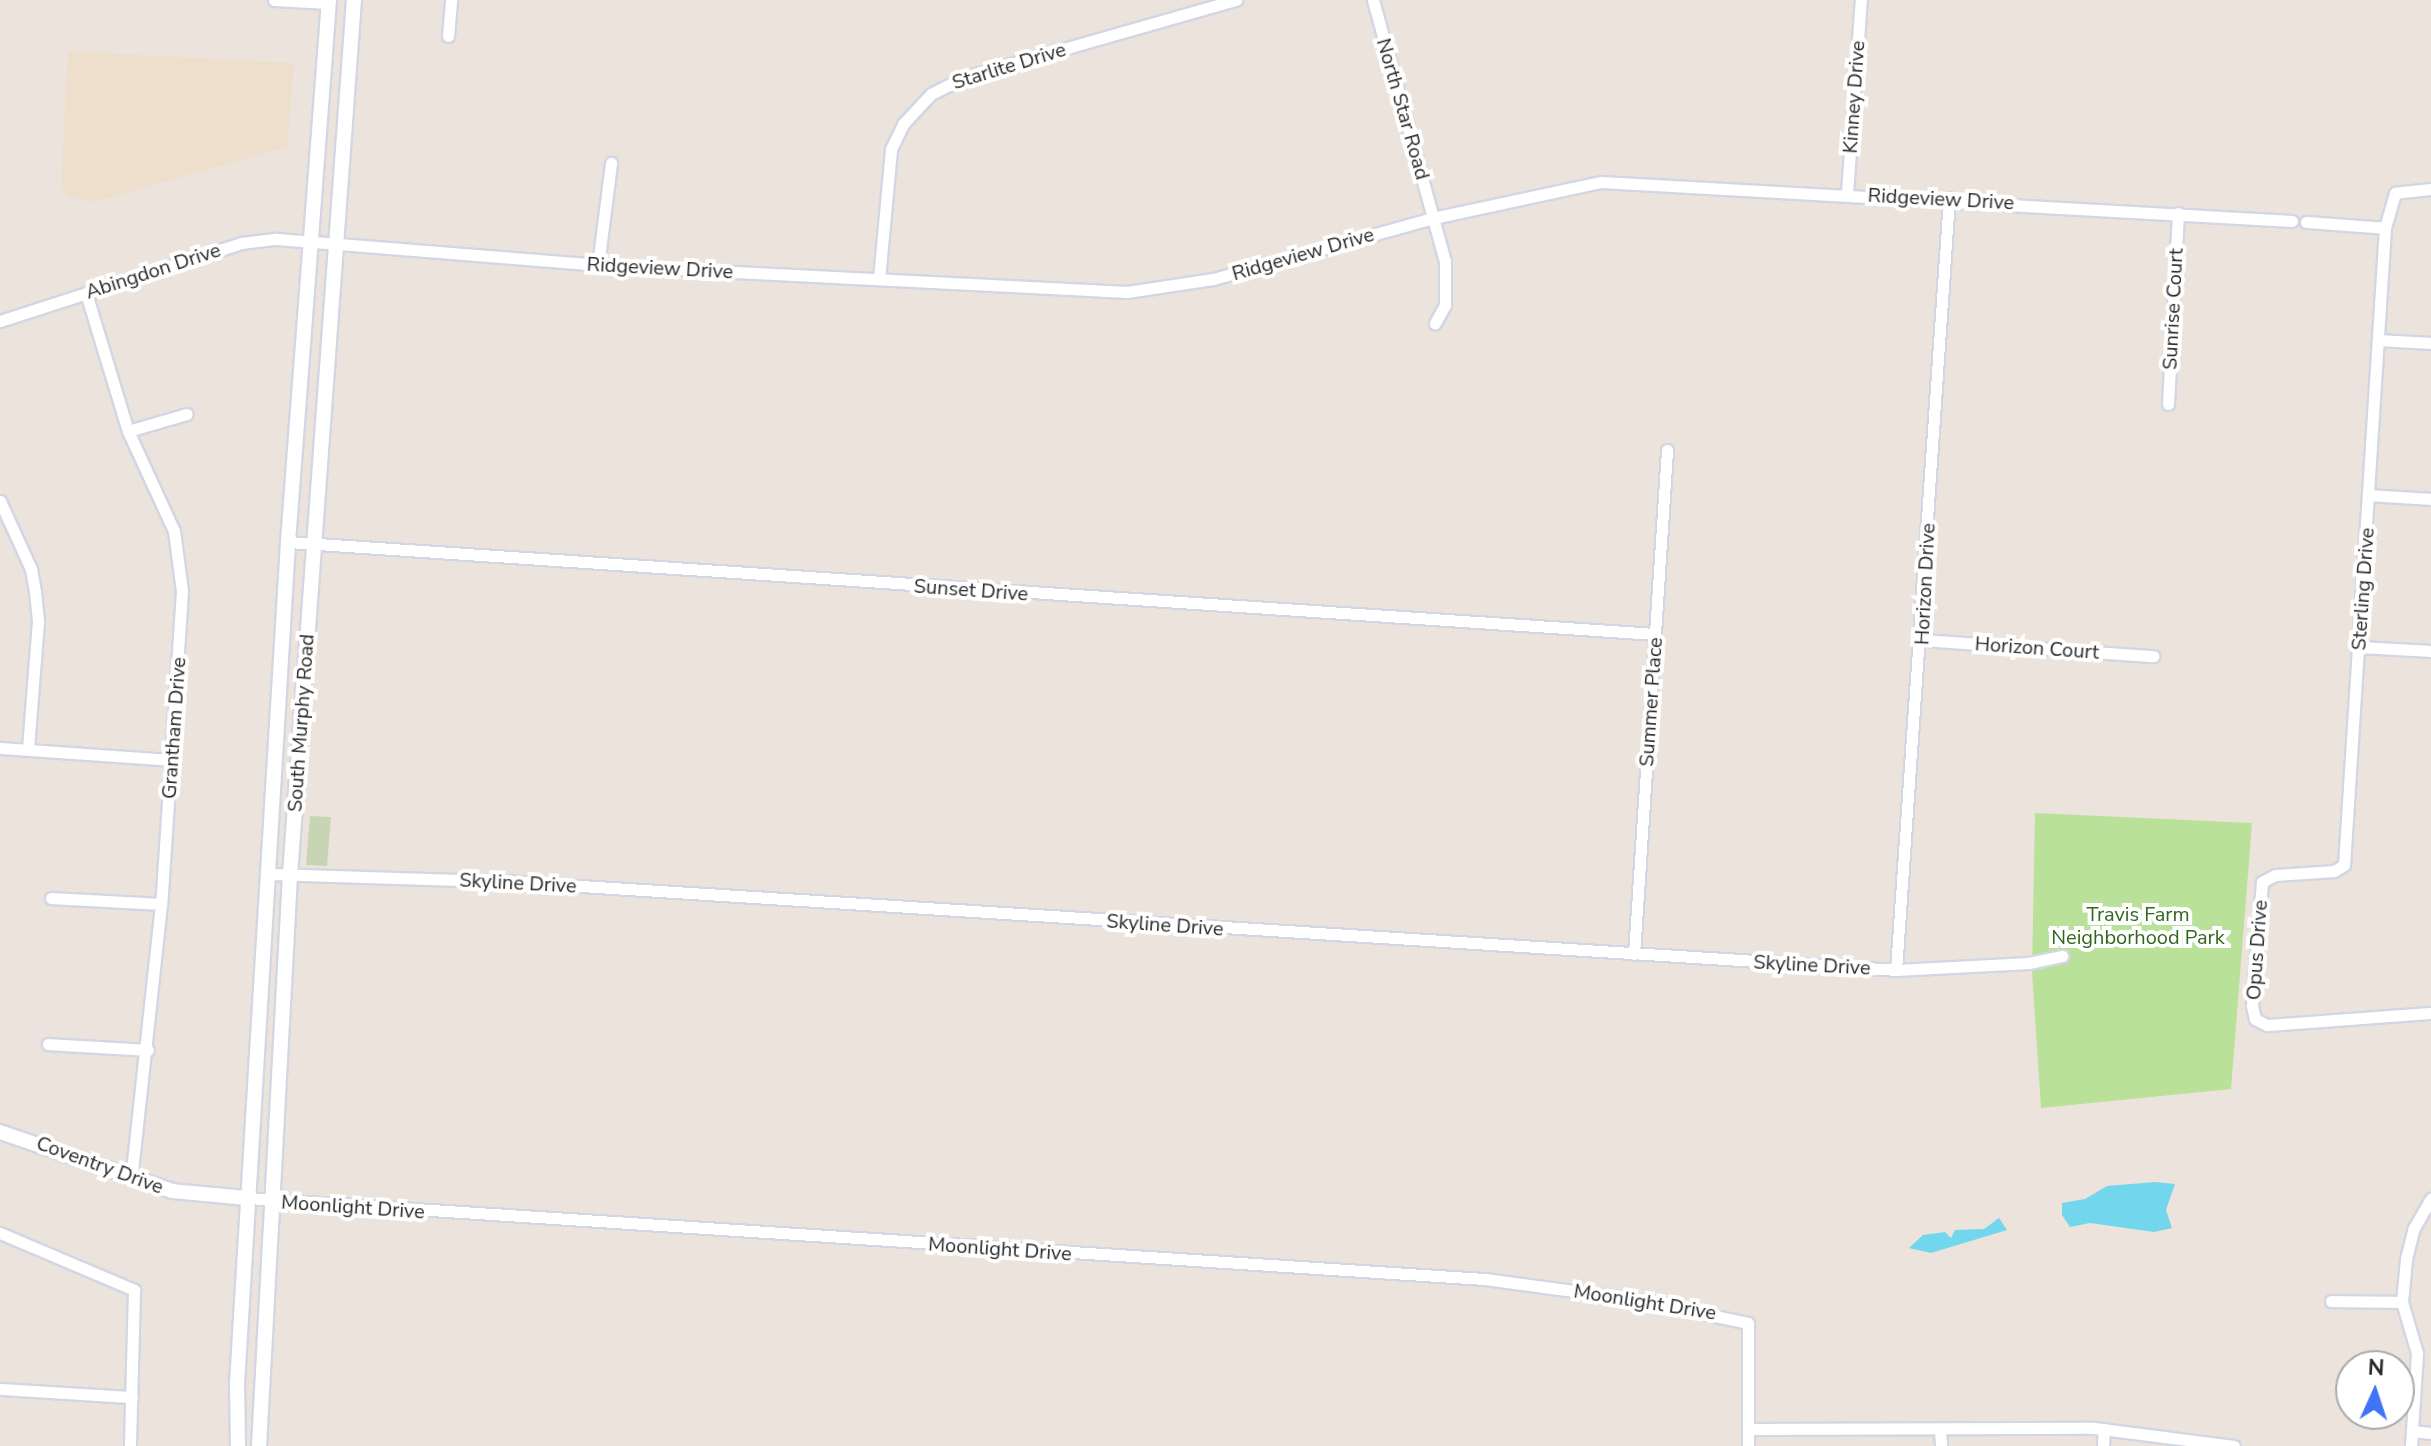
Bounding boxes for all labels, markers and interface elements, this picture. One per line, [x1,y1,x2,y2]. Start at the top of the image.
street label: North Star Road [1371,36,1435,182]
street label: Starlite Drive [949,37,1069,95]
street label: Kinney Drive [1838,40,1870,154]
street label: Ridgeview Drive [1867,183,2015,215]
street label: Ridgeview Drive [1229,222,1377,286]
street label: Abingdon Drive [82,238,224,304]
street label: Sunrise Court [2158,248,2188,370]
street label: Ridgeview Drive [586,252,734,284]
street label: Horizon Drive [1910,522,1940,646]
street label: Sterling Drive [2347,527,2379,651]
street label: Sunset Drive [913,574,1029,606]
street label: Horizon Court [1974,632,2100,664]
street label: South Murphy Road [283,633,319,813]
street label: Summer Place [1635,637,1667,767]
street label: Grantham Drive [157,656,191,800]
street label: Skyline Drive [459,868,577,898]
street label: Opus Drive [2242,899,2272,1001]
park label: Travis Farm Neighborhood Park [2051,902,2225,949]
street label: Skyline Drive [1106,909,1224,941]
street label: Skyline Drive [1753,950,1871,980]
street label: Coventry Drive [33,1131,167,1199]
street label: Moonlight Drive [280,1190,426,1224]
street label: Moonlight Drive [927,1232,1073,1266]
street label: Moonlight Drive [1572,1279,1718,1325]
north arrow [2335,1350,2415,1430]
text: N [2367,1353,2385,1383]

